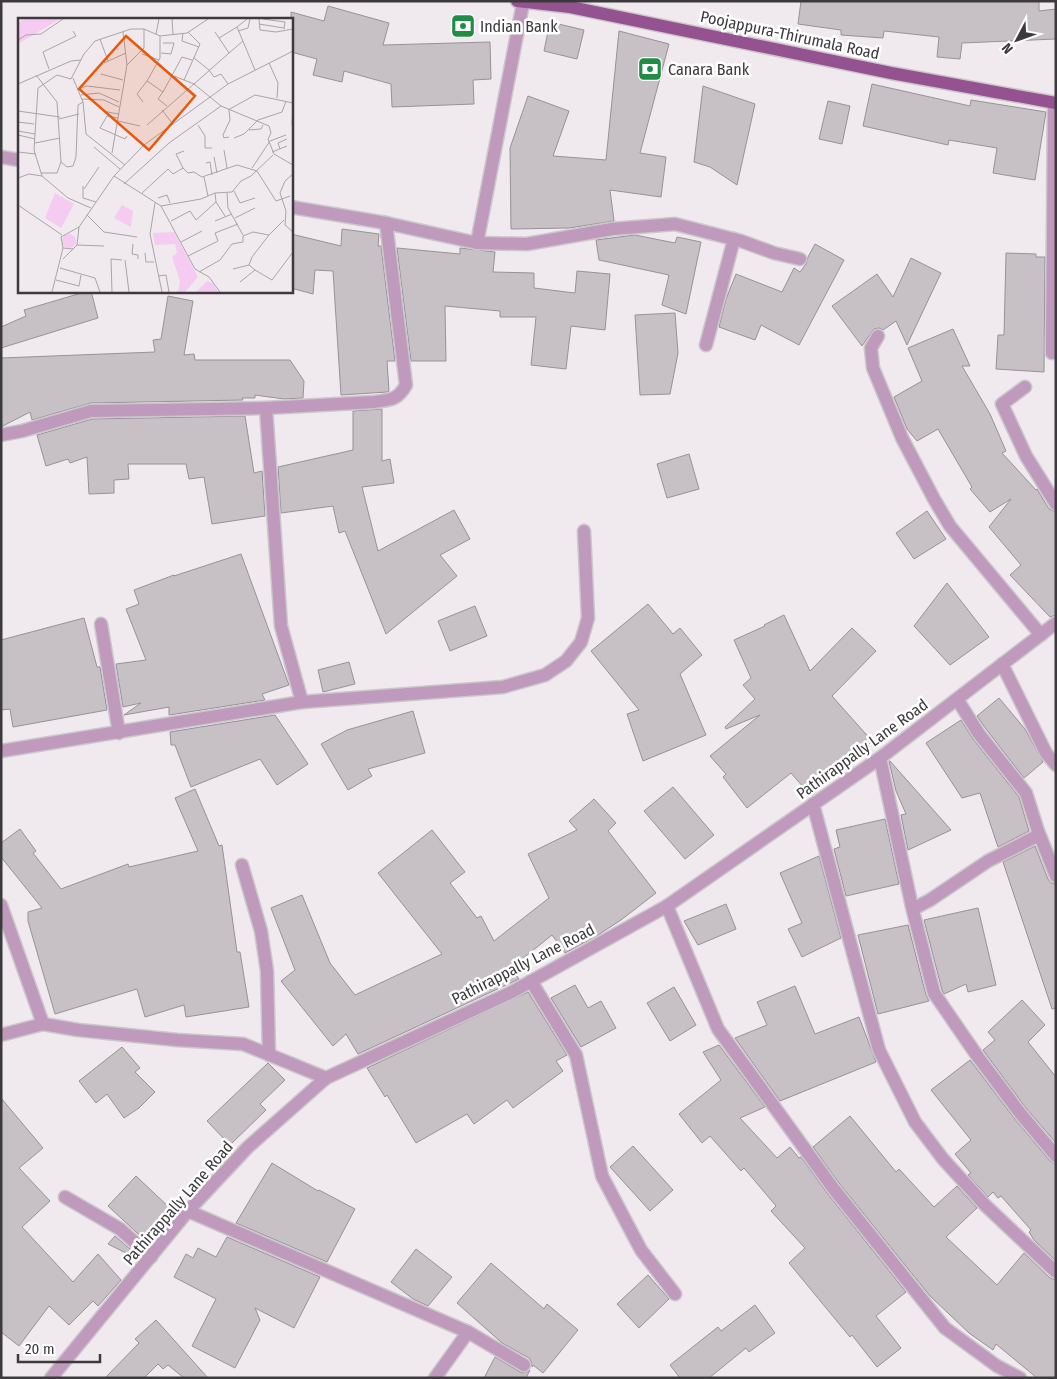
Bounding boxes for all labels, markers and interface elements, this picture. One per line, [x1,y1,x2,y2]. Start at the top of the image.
street label: Poojappura-Thirumala Road [699,7,881,63]
bank icon: Indian Bank [450,13,476,39]
north arrow [992,15,1042,65]
place label: Indian Bank [480,17,558,36]
inset map [18,18,292,292]
text: N [998,39,1017,57]
bank icon: Canara Bank [637,56,663,82]
place label: Canara Bank [668,60,750,79]
street label: Pathirappally Lane Road [793,695,931,803]
street label: Pathirappally Lane Road [448,920,598,1008]
street label: Pathirappally Lane Road [119,1137,237,1269]
scale bar [18,1332,100,1364]
text: 20 m [25,1340,55,1358]

